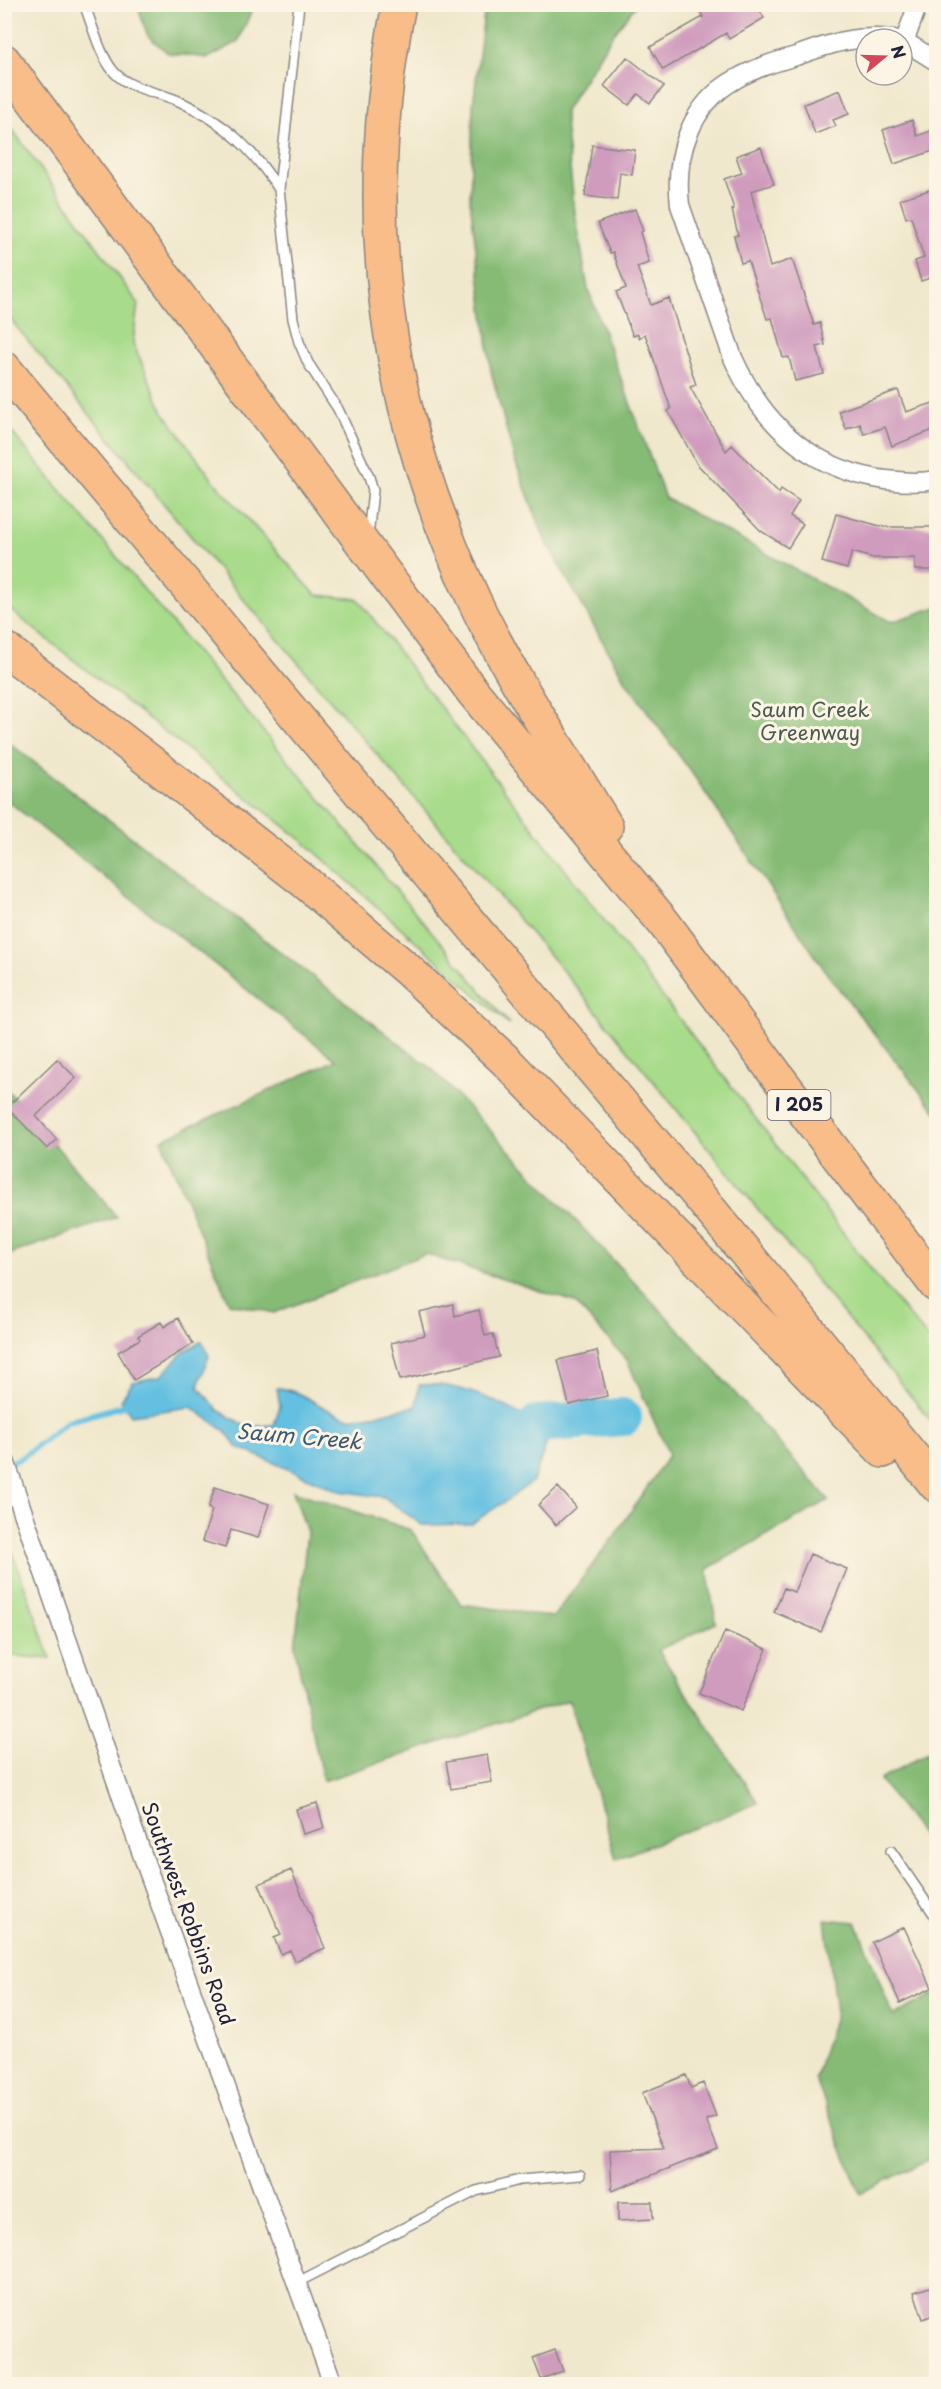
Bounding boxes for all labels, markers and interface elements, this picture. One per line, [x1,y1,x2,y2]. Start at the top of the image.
north arrow [854,27,914,87]
text: N [886,42,913,62]
park label: Saum Creek Greenway [750,694,870,747]
road number: I 205 [768,1090,830,1120]
water label: Saum Creek [235,1414,364,1457]
street label: Southwest Robbins Road [135,1798,243,2029]

